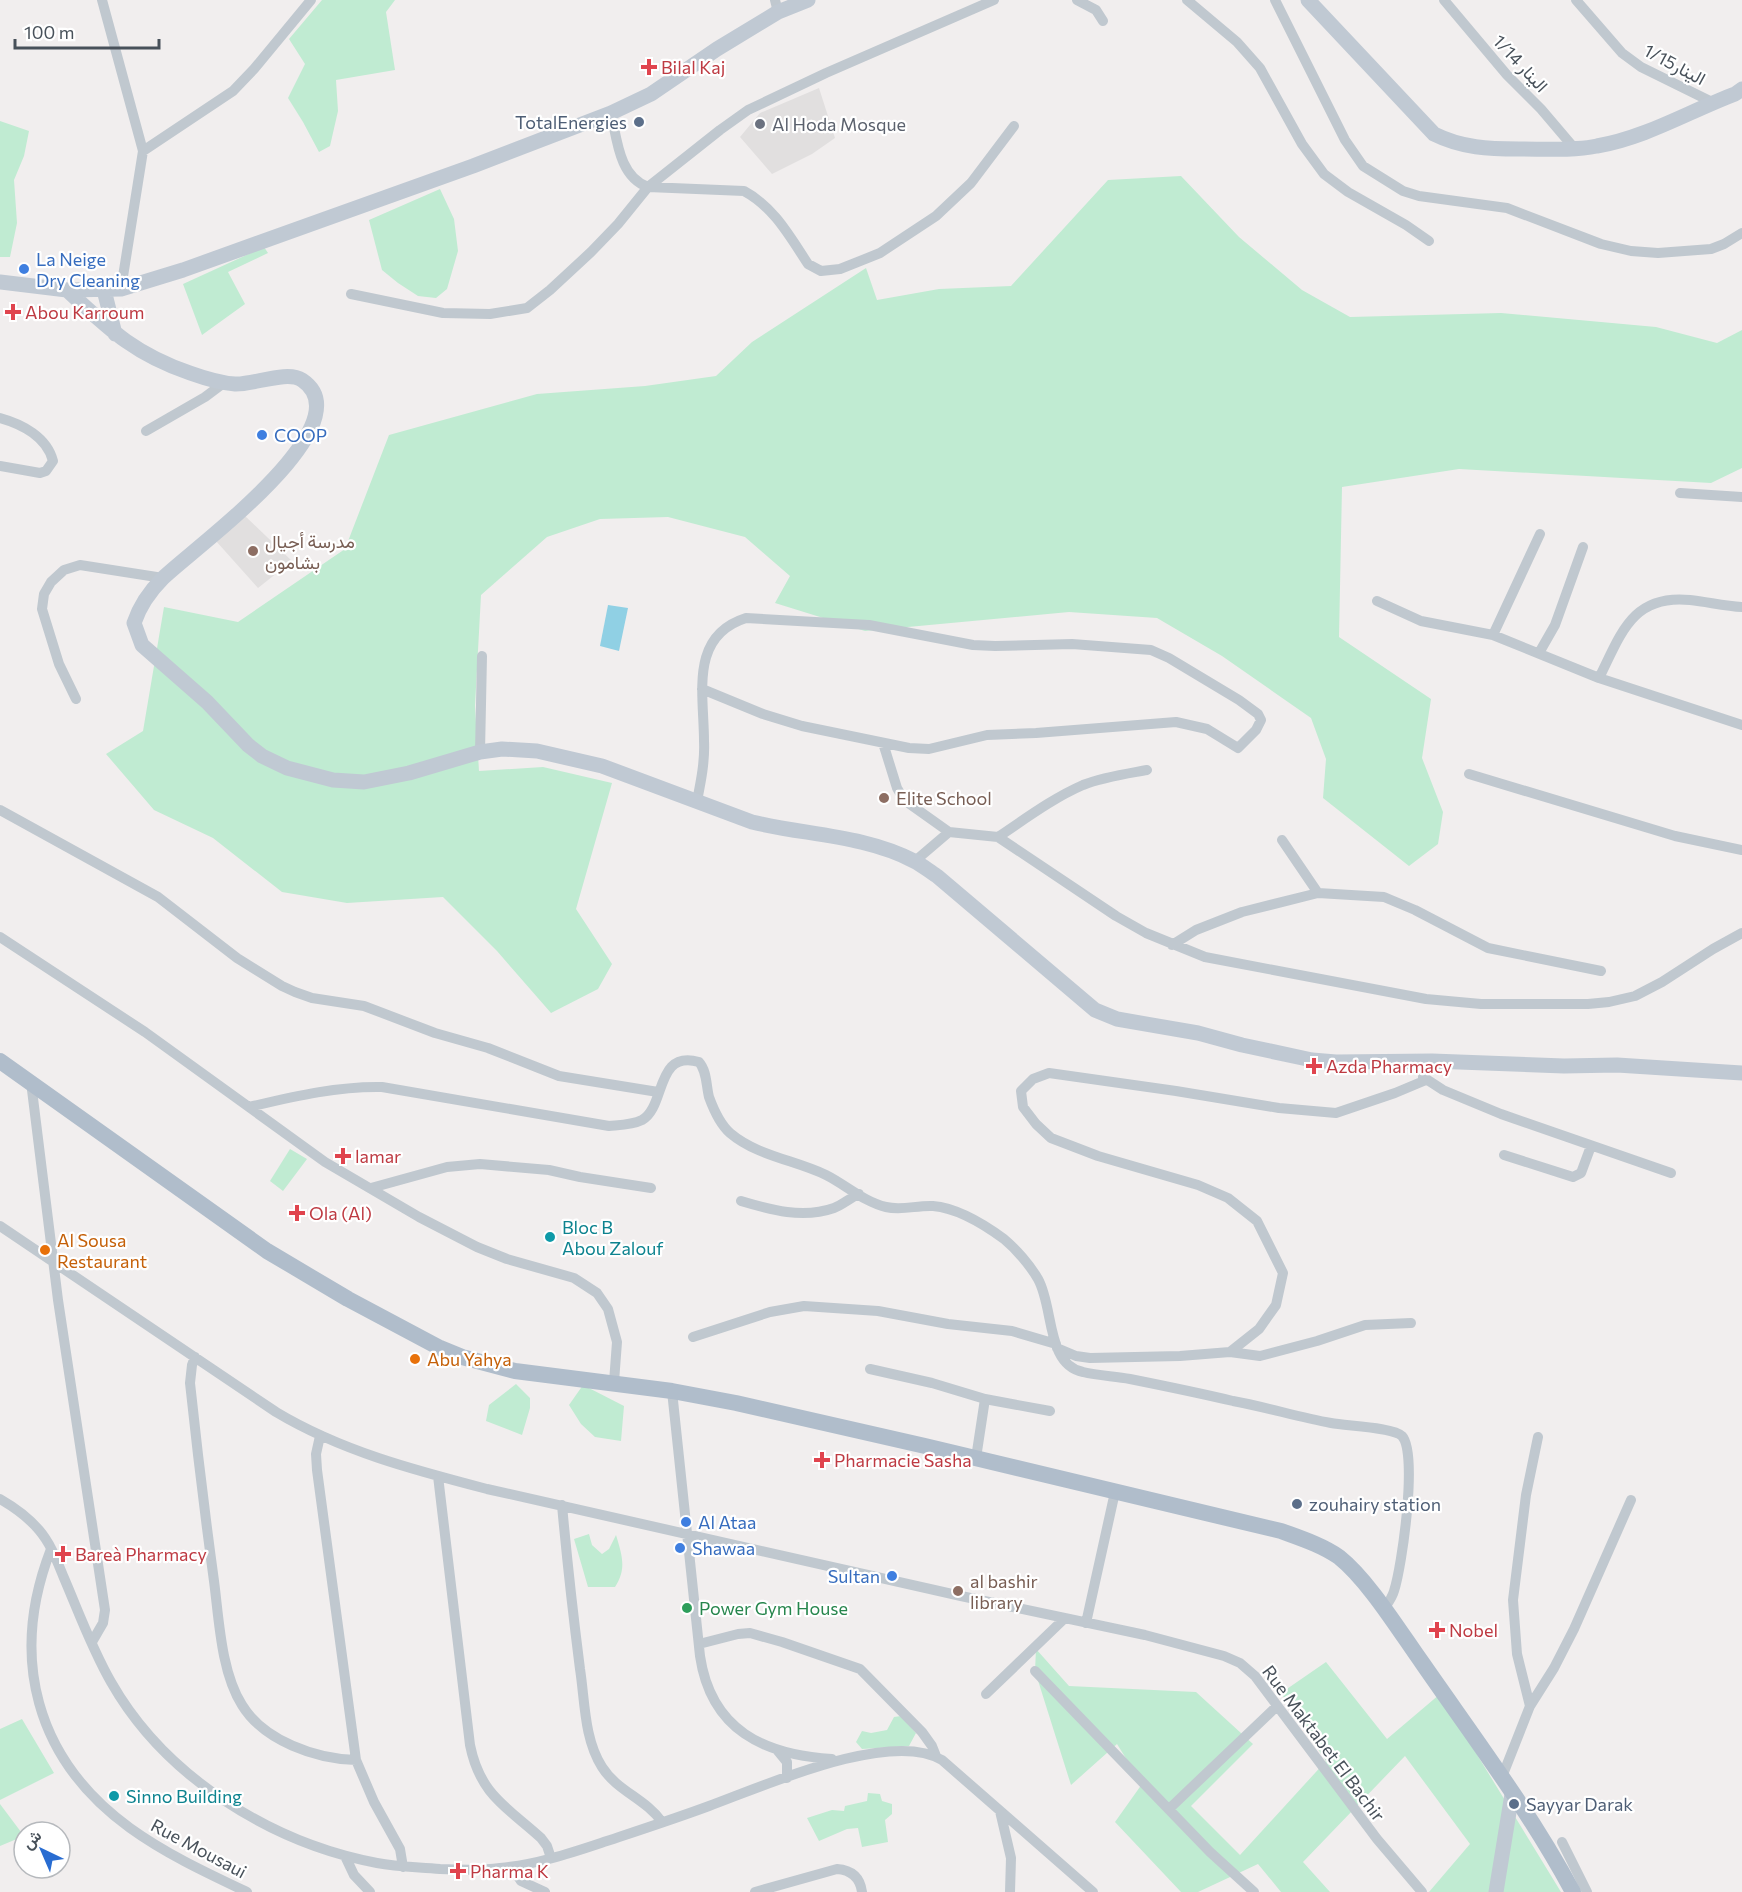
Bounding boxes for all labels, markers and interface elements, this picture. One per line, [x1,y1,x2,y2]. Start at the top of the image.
scale bar [15,12,159,50]
text: 100 m [24,21,74,43]
street label: الينار 1/14 [1488,30,1553,97]
street label: الينار1/15 [1640,39,1710,90]
place label: Bilal Kaj [661,56,725,78]
marker: Bilal Kaj [642,60,656,74]
place label: TotalEnergies [515,111,627,133]
place label: Al Hoda Mosque [772,113,906,135]
marker: TotalEnergies [632,115,646,129]
marker: Al Hoda Mosque [753,117,767,131]
place label: La Neige Dry Cleaning [36,248,140,291]
marker: La Neige Dry Cleaning [17,262,31,276]
place label: Abou Karroum [25,301,144,323]
marker: Abou Karroum [6,305,20,319]
place label: COOP [274,424,327,446]
marker: COOP [255,428,269,442]
place label: مدرسة أجيال بشامون [265,530,355,574]
marker: مدرسة أجيال بشامون [246,544,260,558]
place label: Elite School [896,787,992,809]
marker: Elite School [877,791,891,805]
place label: Azda Pharmacy [1326,1055,1452,1077]
marker: Azda Pharmacy [1307,1059,1321,1073]
place label: lamar [355,1145,401,1167]
marker: lamar [336,1149,350,1163]
place label: Ola (Al) [309,1202,372,1224]
marker: Ola (Al) [290,1206,304,1220]
place label: Bloc B Abou Zalouf [562,1216,664,1259]
place label: Al Sousa Restaurant [57,1229,147,1272]
marker: Bloc B Abou Zalouf [543,1230,557,1244]
marker: Al Sousa Restaurant [38,1243,52,1257]
place label: Abu Yahya [427,1348,512,1370]
marker: Abu Yahya [408,1352,422,1366]
place label: Pharmacie Sasha [834,1449,972,1471]
marker: Pharmacie Sasha [815,1453,829,1467]
place label: zouhairy station [1309,1493,1441,1515]
marker: zouhairy station [1290,1497,1304,1511]
place label: Al Ataa [698,1511,756,1533]
marker: Al Ataa [679,1515,693,1529]
place label: Shawaa [692,1537,755,1559]
marker: Shawaa [673,1541,687,1555]
place label: Bareà Pharmacy [75,1543,207,1565]
marker: Bareà Pharmacy [56,1547,70,1561]
place label: Sultan [828,1565,880,1587]
marker: Sultan [885,1569,899,1583]
place label: al bashir library [970,1570,1038,1613]
marker: al bashir library [951,1584,965,1598]
place label: Power Gym House [699,1597,848,1619]
marker: Power Gym House [680,1601,694,1615]
place label: Nobel [1449,1619,1498,1641]
marker: Nobel [1430,1623,1444,1637]
street label: Rue Maktabet El Bachir [1258,1661,1390,1825]
place label: Sinno Building [126,1785,242,1807]
marker: Sinno Building [107,1789,121,1803]
place label: Sayyar Darak [1526,1793,1633,1815]
marker: Sayyar Darak [1507,1797,1521,1811]
street label: Rue Mousaui [147,1814,251,1882]
north arrow [12,1820,72,1880]
text: ش [18,1825,45,1853]
place label: Pharma K [470,1860,549,1882]
marker: Pharma K [451,1864,465,1878]

